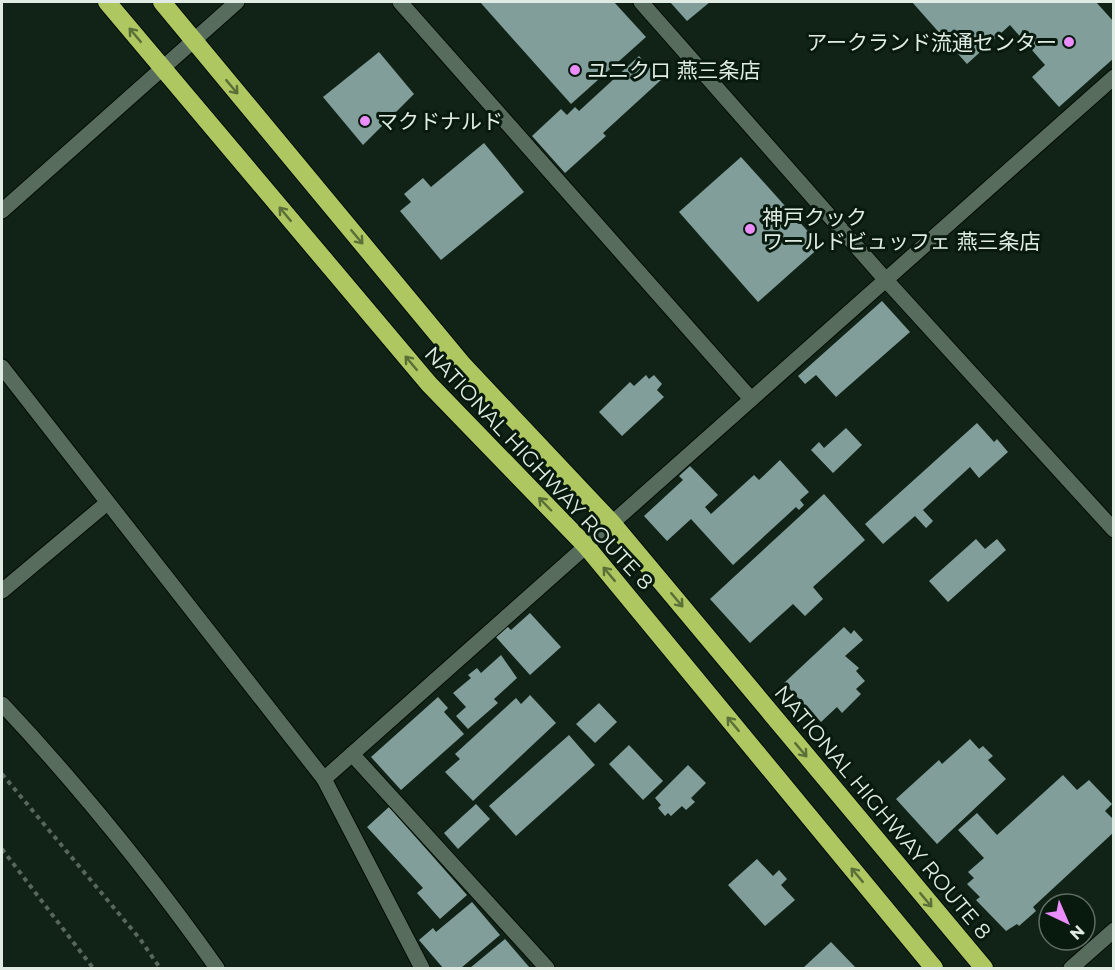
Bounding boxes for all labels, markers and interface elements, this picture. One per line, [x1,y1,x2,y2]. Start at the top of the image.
one-way arrow [129,27,142,43]
place label: アークランド流通センター [806,30,1057,55]
marker: アークランド流通センター [1062,35,1076,49]
place label: ユニクロ 燕三条店 [587,58,761,83]
marker: ユニクロ 燕三条店 [568,63,582,77]
one-way arrow [226,79,239,95]
place label: マクドナルド [377,109,503,134]
marker: マクドナルド [358,114,372,128]
place label: 神戸クック ワールドビュッフェ 燕三条店 [762,205,1041,254]
one-way arrow [279,206,292,222]
marker: 神戸クック ワールドビュッフェ 燕三条店 [743,222,757,236]
one-way arrow [350,229,363,245]
street label: NATIONAL HIGHWAY ROUTE 8 [420,341,658,595]
one-way arrow [404,355,417,371]
one-way arrow [538,497,552,512]
one-way arrow [602,567,616,582]
one-way arrow [670,592,683,608]
street label: NATIONAL HIGHWAY ROUTE 8 [769,680,997,944]
one-way arrow [726,717,740,732]
one-way arrow [795,742,808,758]
one-way arrow [850,868,864,883]
one-way arrow [920,892,933,908]
north arrow [1037,892,1097,952]
text: N [1066,921,1088,944]

